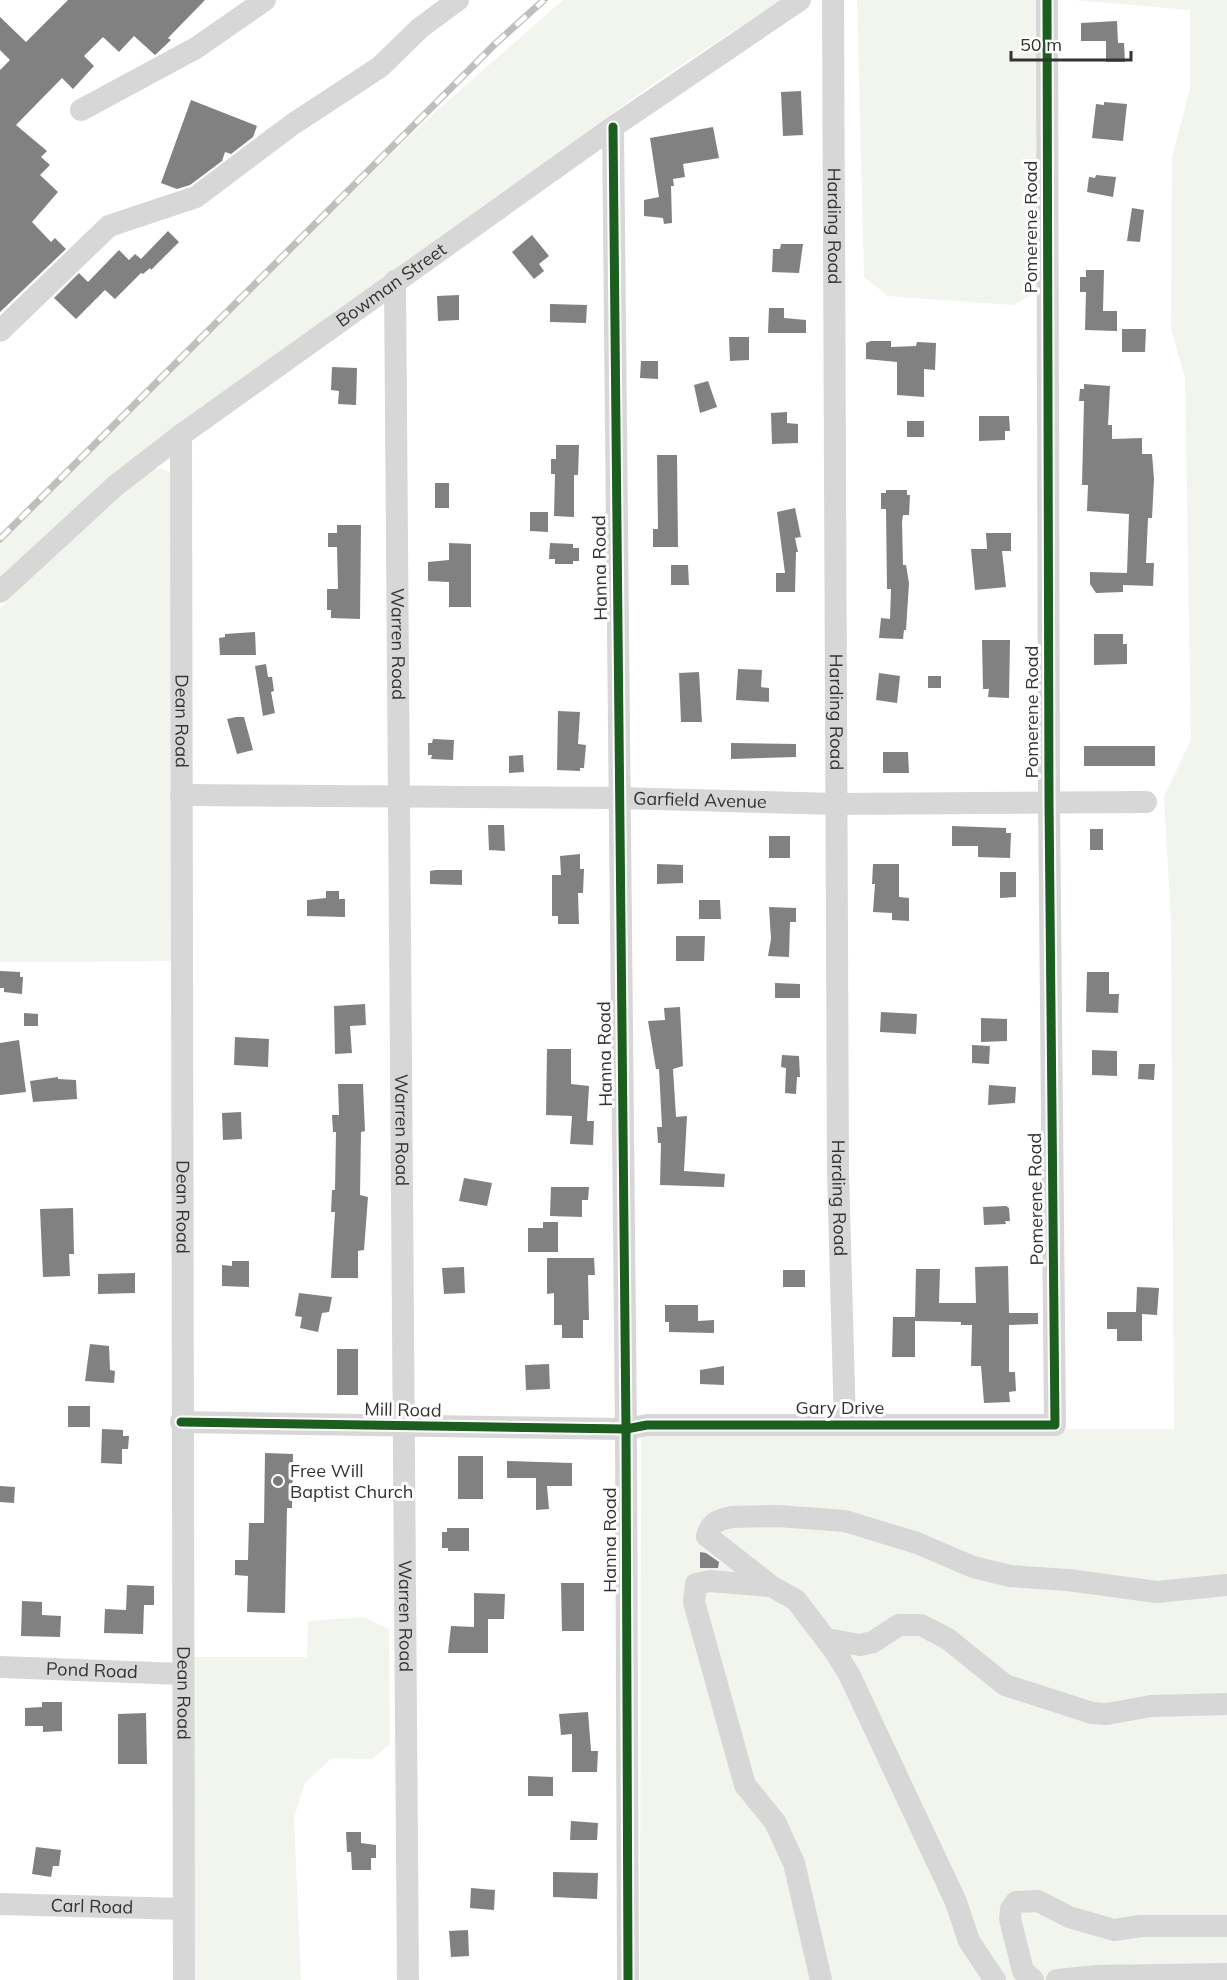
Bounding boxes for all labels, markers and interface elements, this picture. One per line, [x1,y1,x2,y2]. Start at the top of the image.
scale bar [1011,24,1131,62]
text: 50 m [1020,33,1062,56]
street label: Pomerene Road [1019,161,1042,293]
street label: Harding Road [823,168,846,284]
street label: Bowman Street [331,238,450,332]
street label: Hanna Road [587,515,612,621]
street label: Warren Road [386,588,410,700]
street label: Pomerene Road [1020,646,1043,778]
street label: Harding Road [825,654,848,770]
street label: Dean Road [170,674,194,768]
street label: Garfield Avenue [633,786,767,813]
street label: Hanna Road [592,1001,617,1107]
street label: Warren Road [390,1074,414,1186]
street label: Pomerene Road [1023,1133,1048,1265]
street label: Harding Road [827,1140,852,1256]
street label: Dean Road [171,1160,195,1254]
street label: Gary Drive [796,1396,884,1419]
street label: Mill Road [364,1397,442,1422]
place label: Free Will Baptist Church [290,1459,413,1503]
marker: Free Will Baptist Church [271,1474,285,1488]
street label: Hanna Road [598,1487,621,1593]
street label: Warren Road [394,1560,418,1672]
street label: Dean Road [172,1646,196,1740]
street label: Pond Road [46,1657,138,1683]
street label: Carl Road [50,1893,134,1919]

